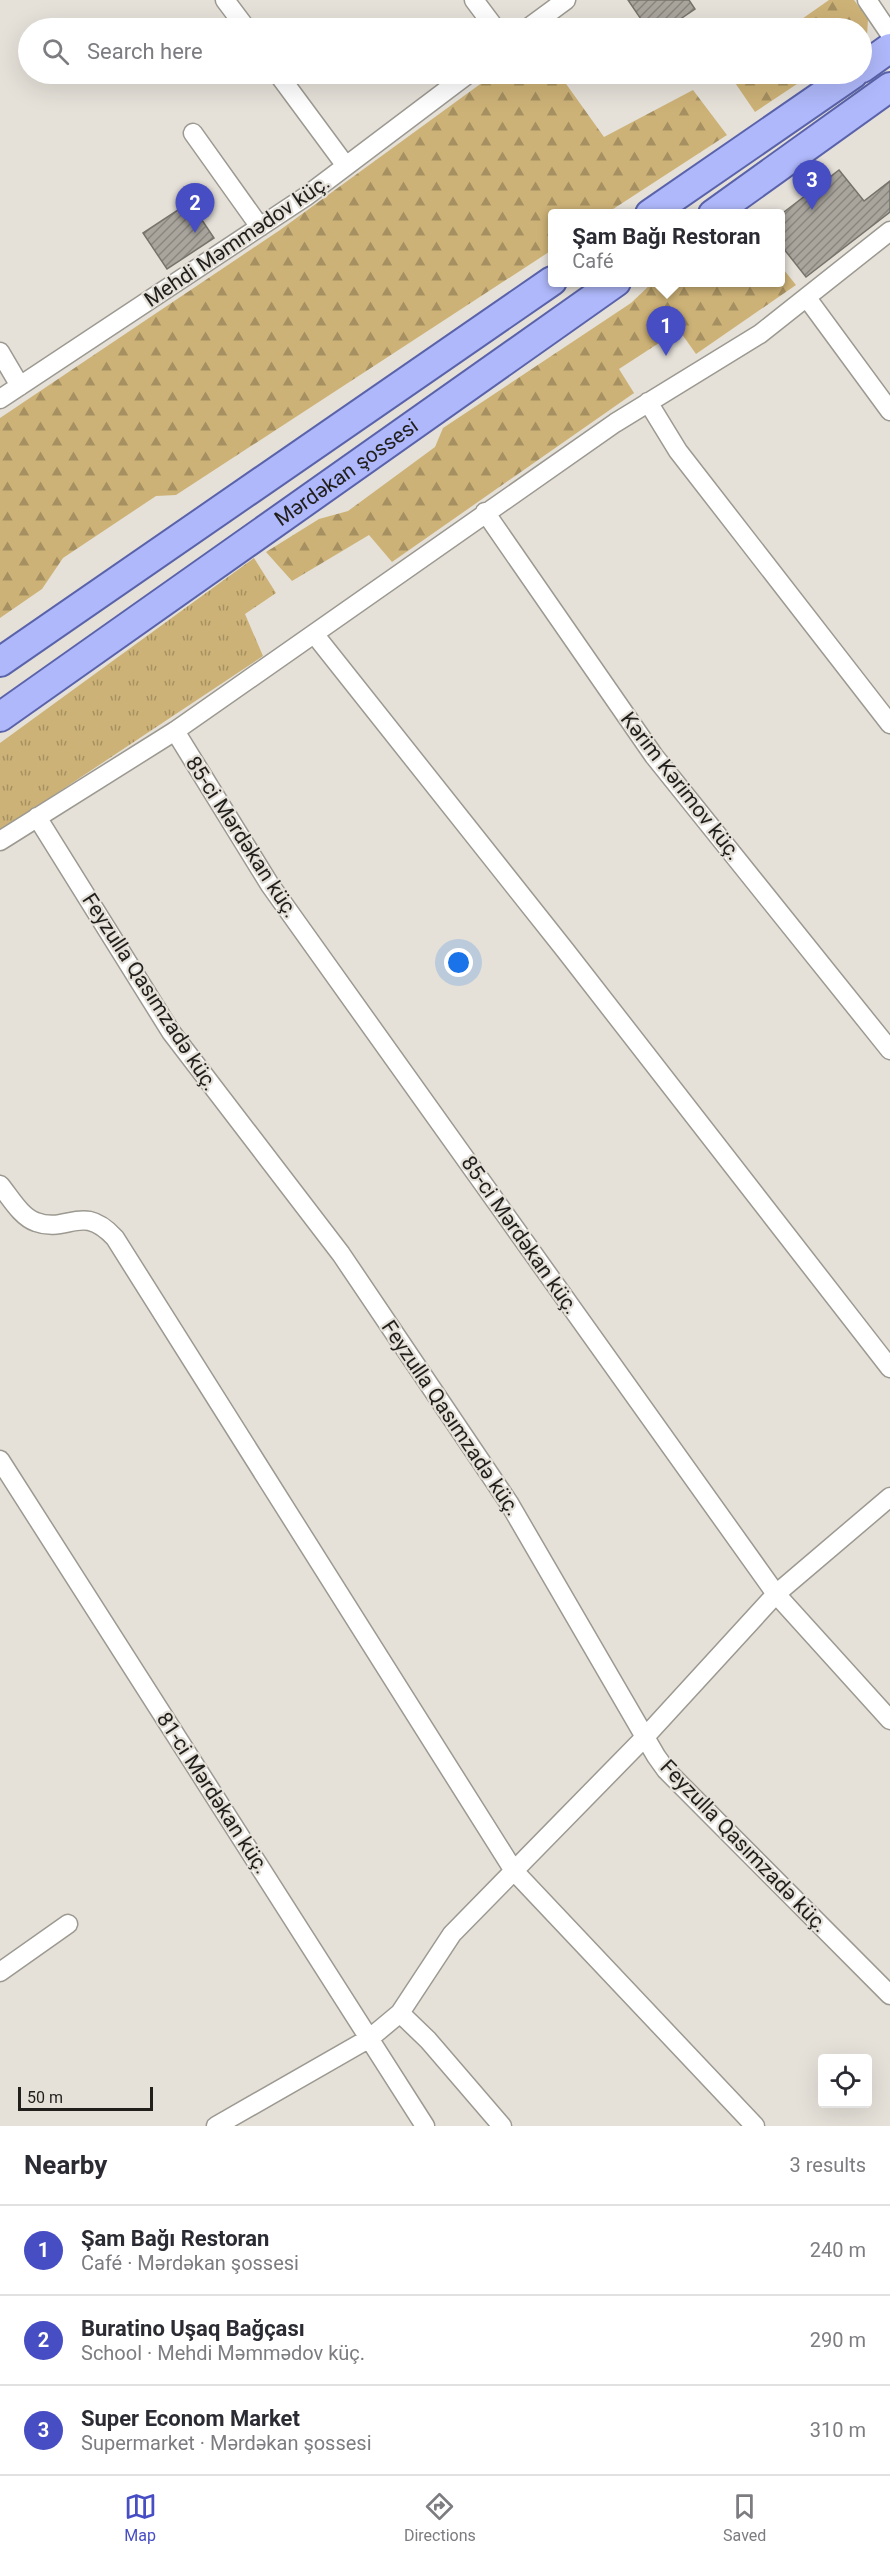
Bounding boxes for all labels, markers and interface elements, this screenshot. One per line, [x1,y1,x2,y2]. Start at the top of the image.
search box [18,18,872,84]
icon: search [39,35,72,68]
text: Search here [87,39,203,64]
pin: 3 [792,160,832,210]
street label: Mehdi Məmmədov küç. [140,170,334,312]
pin: 2 [176,184,214,233]
popup [548,209,785,287]
text: Şam Bağı Restoran [572,224,761,249]
text: Café [572,249,614,273]
pin: 1 [646,306,686,356]
street label: Mərdəkan şossesi [270,414,423,531]
street label: Kərim Kərimov küç. [616,707,746,865]
street label: 85-ci Mərdəkan küç. [181,752,303,922]
street label: Feyzulla Qasımzadə küç. [77,889,223,1095]
your location [444,948,473,977]
street label: 85-ci Mərdəkan küç. [456,1151,584,1319]
street label: Feyzulla Qasımzadə küç. [377,1316,525,1520]
street label: 81-ci Mərdəkan küç. [152,1708,274,1878]
street label: Feyzulla Qasımzadə küç. [655,1755,833,1937]
map controls [818,2054,872,2108]
button: locate [818,2054,872,2108]
scale bar [18,2084,153,2112]
text: 50 m [27,2088,63,2107]
text: Nearby [24,2150,107,2180]
text: 3 results [790,2153,866,2177]
text: Şam Bağı Restoran [81,2226,269,2251]
text: 1 [38,2238,49,2262]
text: 240 m [810,2238,866,2262]
text: Café · Mərdəkan şossesi [81,2251,299,2275]
text: Buratino Uşaq Bağçası [81,2316,305,2341]
text: 2 [38,2328,49,2352]
text: 290 m [810,2328,866,2352]
text: School · Mehdi Məmmədov küç. [81,2341,365,2365]
text: Super Econom Market [81,2406,300,2431]
text: 3 [38,2418,49,2442]
text: 310 m [810,2418,866,2442]
text: Supermarket · Mərdəkan şossesi [81,2431,372,2455]
tab: Map [124,2490,157,2545]
tab: Directions [404,2490,476,2545]
tab: Saved [723,2490,766,2545]

